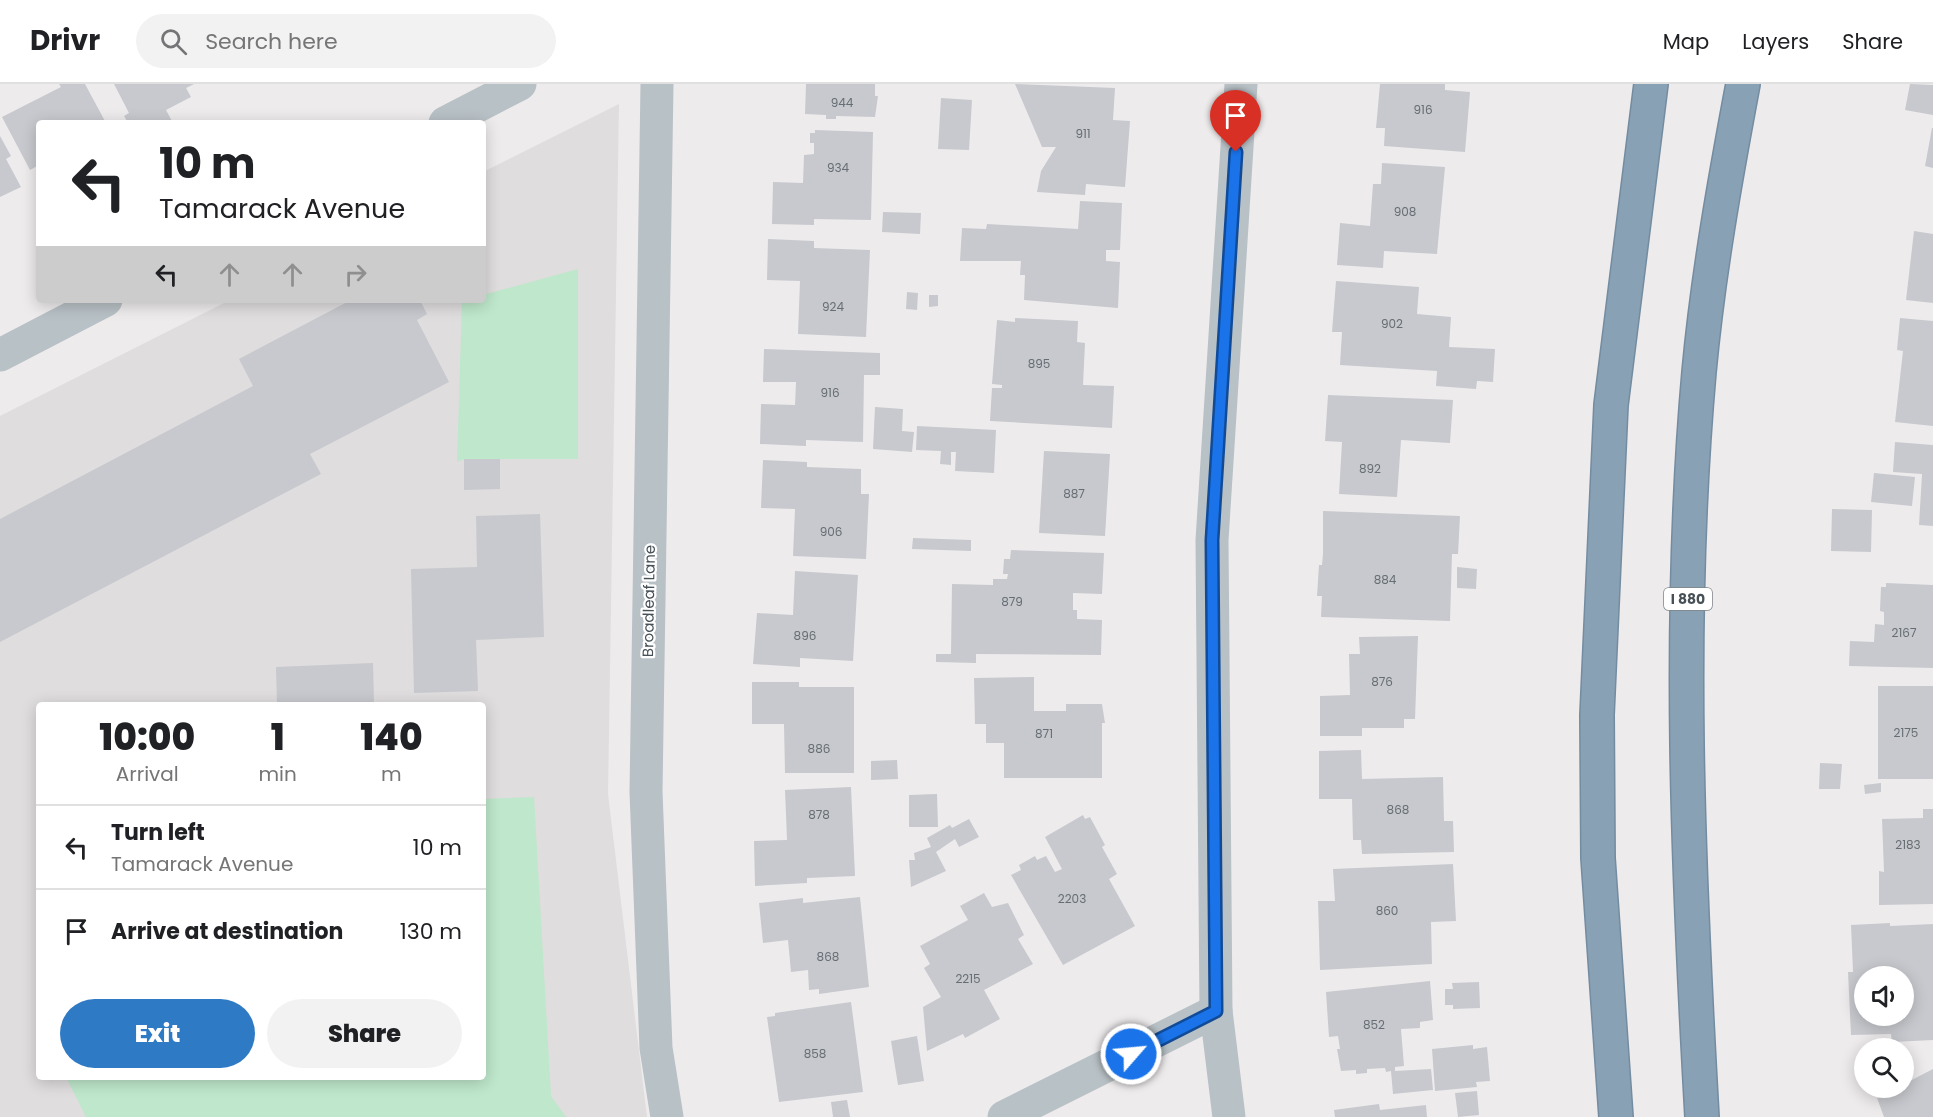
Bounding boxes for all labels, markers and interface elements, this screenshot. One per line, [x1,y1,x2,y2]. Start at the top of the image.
search box [136,14,556,68]
text: Drivr [30,21,100,60]
icon: search [157,25,190,58]
text: Search here [205,26,338,57]
text: Map [1663,27,1709,56]
text: Layers [1742,27,1809,56]
text: Share [1842,27,1903,56]
pin [1210,90,1261,152]
house number: 944 [831,94,854,111]
icon: arrive [1219,99,1252,132]
house number: 916 [1413,101,1433,118]
house number: 911 [1075,125,1091,142]
text: 10 m [159,134,256,193]
icon: left [60,144,138,222]
house number: 934 [827,159,850,176]
text: Tamarack Avenue [159,190,405,227]
house number: 908 [1394,203,1416,220]
icon: left [150,258,183,291]
icon: ahead [213,258,246,291]
icon: ahead [276,258,309,291]
icon: right [339,258,372,291]
house number: 924 [822,298,844,315]
house number: 902 [1381,315,1403,332]
house number: 895 [1028,355,1050,372]
house number: 916 [820,384,840,401]
house number: 892 [1359,460,1381,477]
house number: 887 [1063,485,1085,502]
house number: 906 [820,523,842,540]
street label: Broadleaf Lane [637,545,660,657]
house number: 884 [1374,571,1397,588]
road number: I 880 [1664,588,1712,610]
house number: 879 [1001,593,1023,610]
house number: 2167 [1892,624,1917,641]
house number: 896 [794,627,816,644]
house number: 876 [1371,673,1393,690]
text: 10:00 [99,712,195,763]
text: 1 [271,712,285,763]
text: 140 [360,712,423,763]
house number: 2175 [1894,724,1918,741]
house number: 871 [1035,725,1053,742]
house number: 886 [808,740,830,757]
text: Arrival [116,760,179,788]
text: min [258,760,297,788]
text: m [381,760,402,788]
house number: 868 [1387,801,1409,818]
house number: 878 [808,806,830,823]
text: Turn left [111,817,205,848]
icon: left [60,831,93,864]
text: 10 m [413,832,462,863]
house number: 2183 [1895,836,1921,853]
text: Tamarack Avenue [111,850,293,878]
house number: 2203 [1058,890,1086,907]
house number: 860 [1376,902,1398,919]
icon: arrive [60,915,93,948]
text: Arrive at destination [111,916,343,947]
text: 130 m [400,916,462,947]
house number: 868 [817,948,839,965]
map controls [1854,966,1914,1098]
button: sound [1854,966,1914,1026]
house number: 2215 [955,970,981,987]
button: Exit [60,999,255,1068]
button: Share [267,999,462,1068]
house number: 852 [1363,1016,1385,1033]
position arrow [1099,1022,1163,1086]
button: search [1854,1038,1914,1098]
house number: 858 [804,1045,826,1062]

